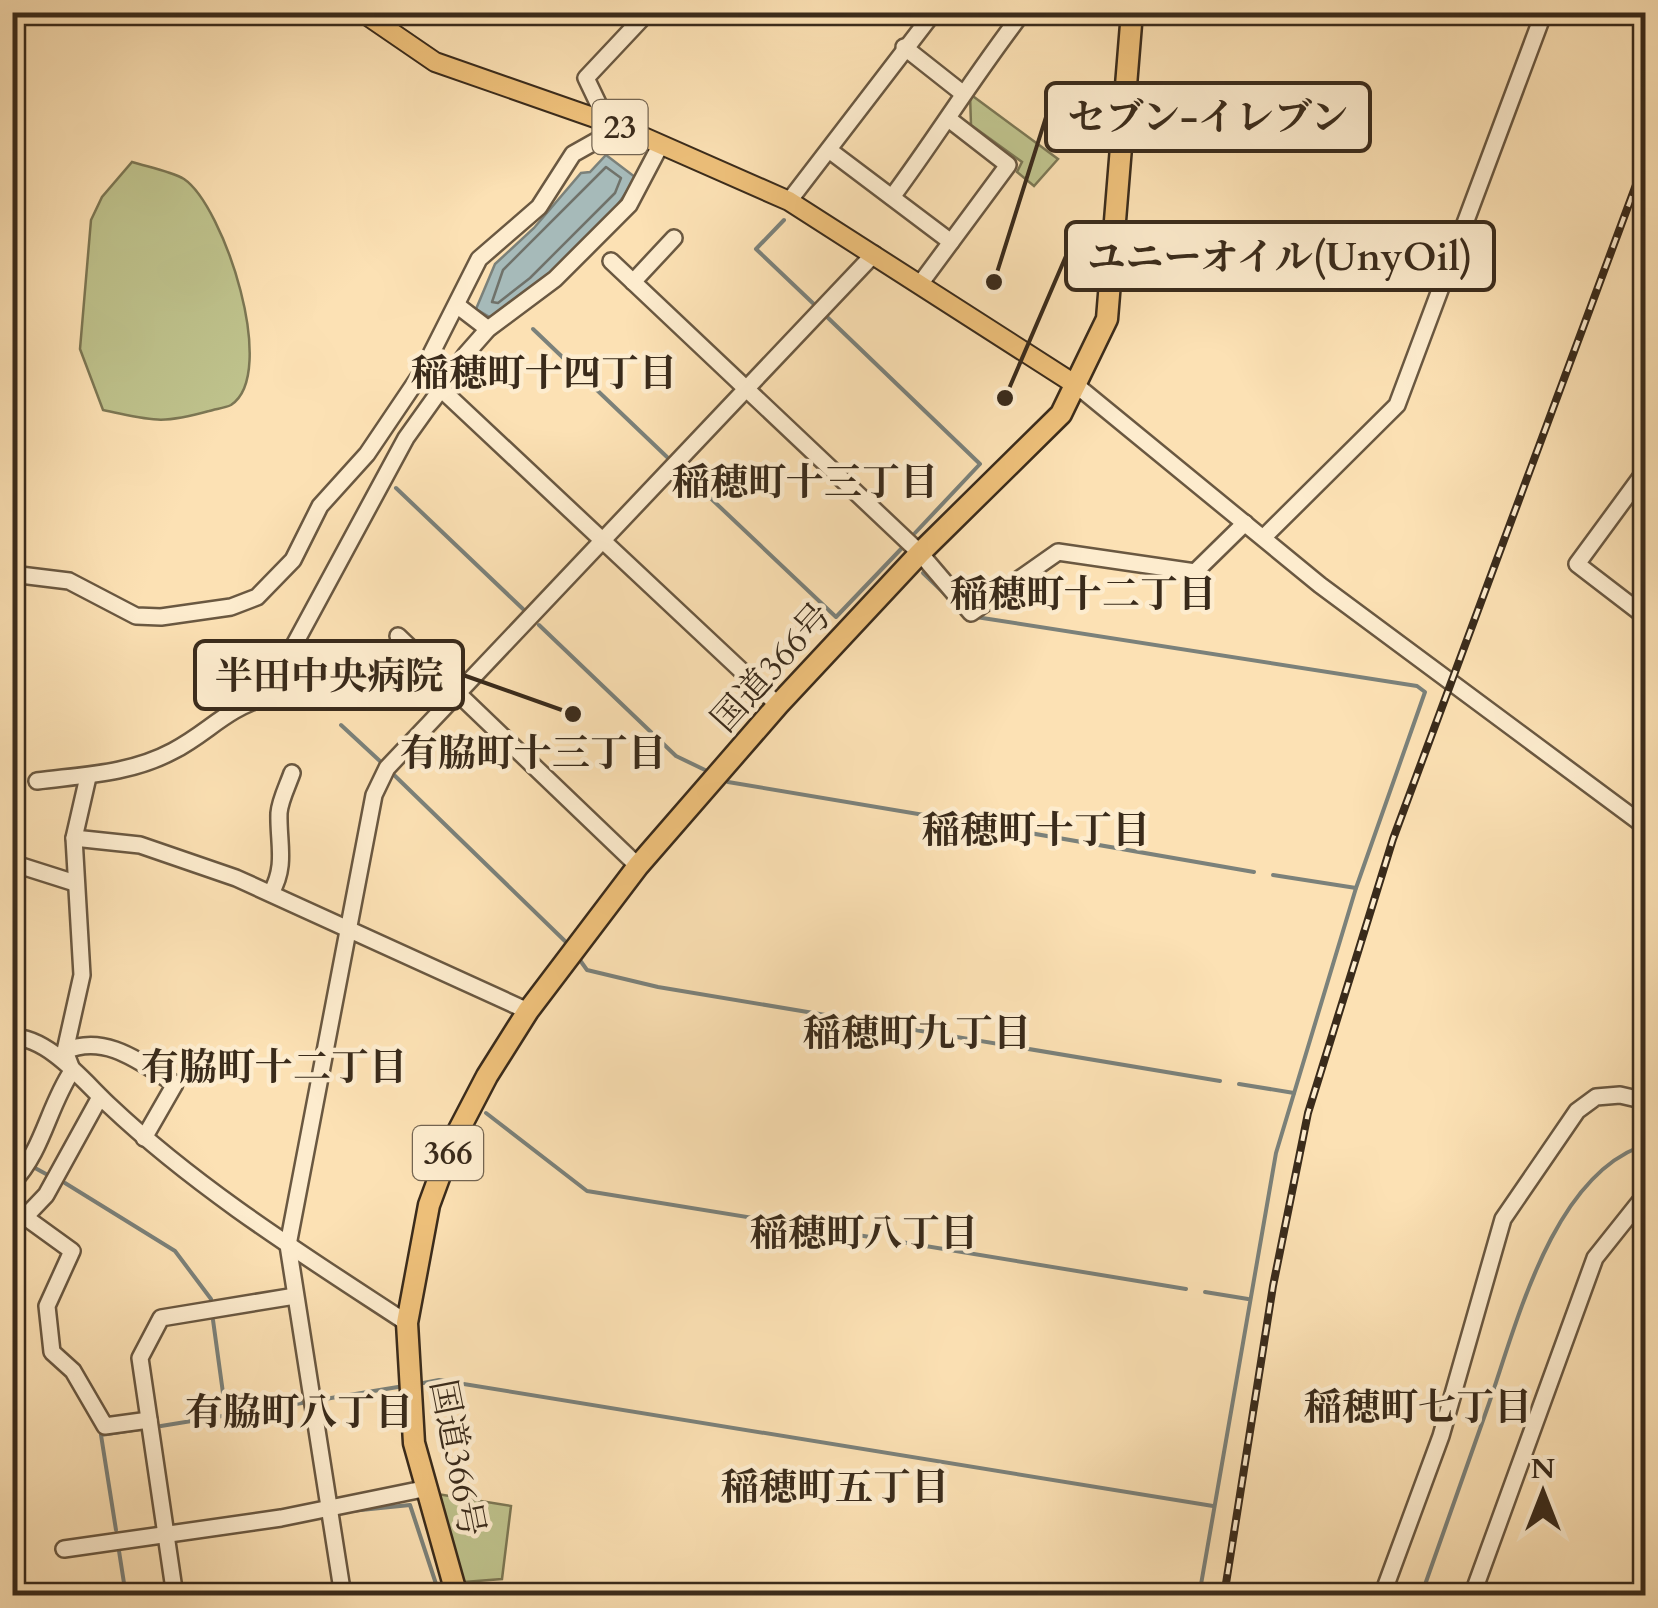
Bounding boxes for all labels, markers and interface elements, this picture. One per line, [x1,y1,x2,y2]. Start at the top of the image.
callout: セブン-イレブン [1046,83,1370,151]
text: セブン-イレブン [1067,92,1349,144]
road number: 23 [592,100,648,154]
callout: ユニーオイル(UnyOil) [1066,222,1494,290]
text: ユニーオイル(UnyOil) [1087,232,1473,284]
district label: 稲穂町十四丁目 [411,348,677,400]
district label: 稲穂町十三丁目 [672,457,938,509]
district label: 稲穂町十二丁目 [950,569,1216,621]
street label: 国道366号 [701,593,843,743]
callout: 半田中央病院 [195,641,463,709]
text: 半田中央病院 [215,651,443,703]
district label: 有脇町十三丁目 [400,728,666,780]
district label: 稲穂町十丁目 [922,805,1150,857]
district label: 稲穂町九丁目 [803,1008,1031,1060]
district label: 有脇町十二丁目 [141,1042,407,1094]
road number: 366 [413,1126,483,1180]
district label: 稲穂町八丁目 [750,1208,978,1260]
street label: 国道366号 [418,1376,496,1541]
district label: 稲穂町七丁目 [1304,1382,1532,1434]
district label: 有脇町八丁目 [185,1387,413,1439]
north arrow [1493,1443,1593,1543]
text: N [1531,1450,1555,1488]
district label: 稲穂町五丁目 [721,1462,949,1514]

